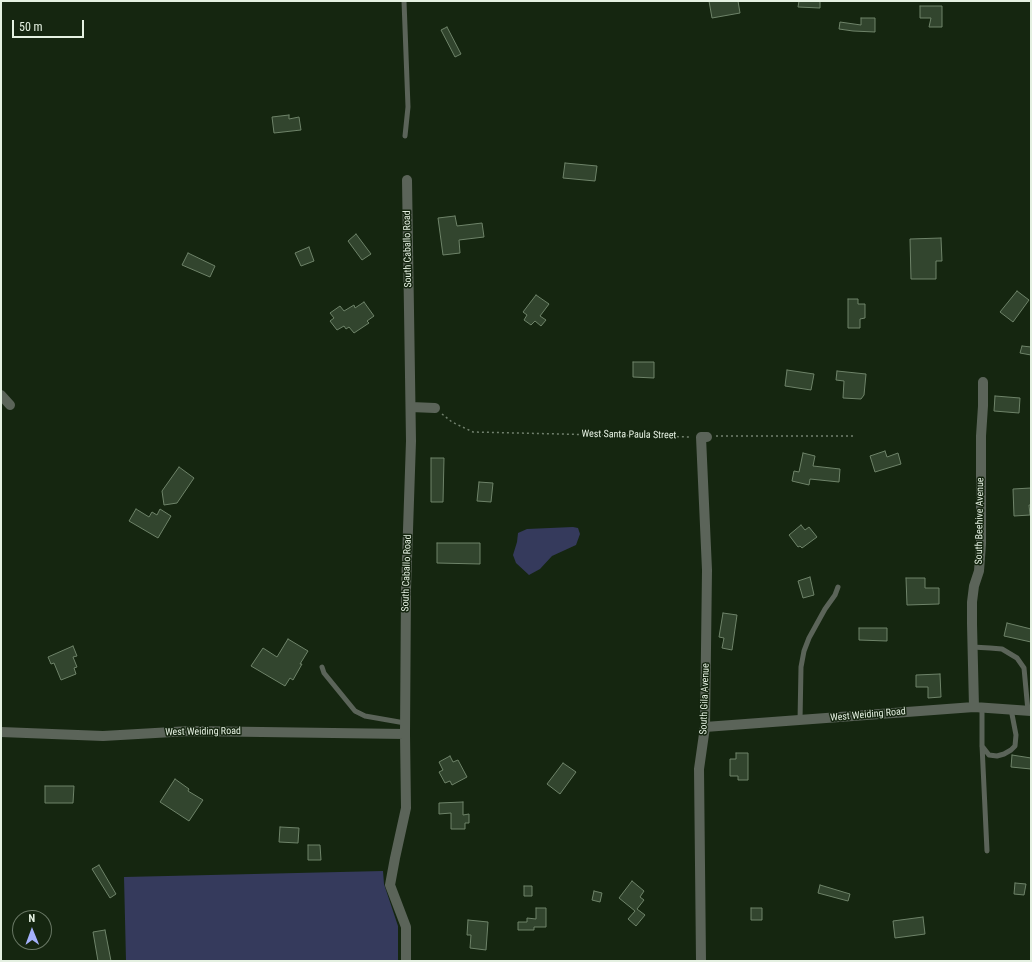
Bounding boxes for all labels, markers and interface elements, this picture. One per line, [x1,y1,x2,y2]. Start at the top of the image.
scale bar [14,12,86,38]
text: 50 m [19,20,43,34]
street label: South Caballo Road [401,210,415,288]
street label: West Santa Paula Street [582,428,676,442]
street label: South Beehive Avenue [973,477,987,565]
street label: South Caballo Road [400,534,414,612]
street label: South Gila Avenue [698,663,712,735]
street label: West Weiding Road [830,706,906,724]
street label: West Weiding Road [165,725,241,739]
north arrow [12,910,52,950]
text: N [28,912,35,925]

